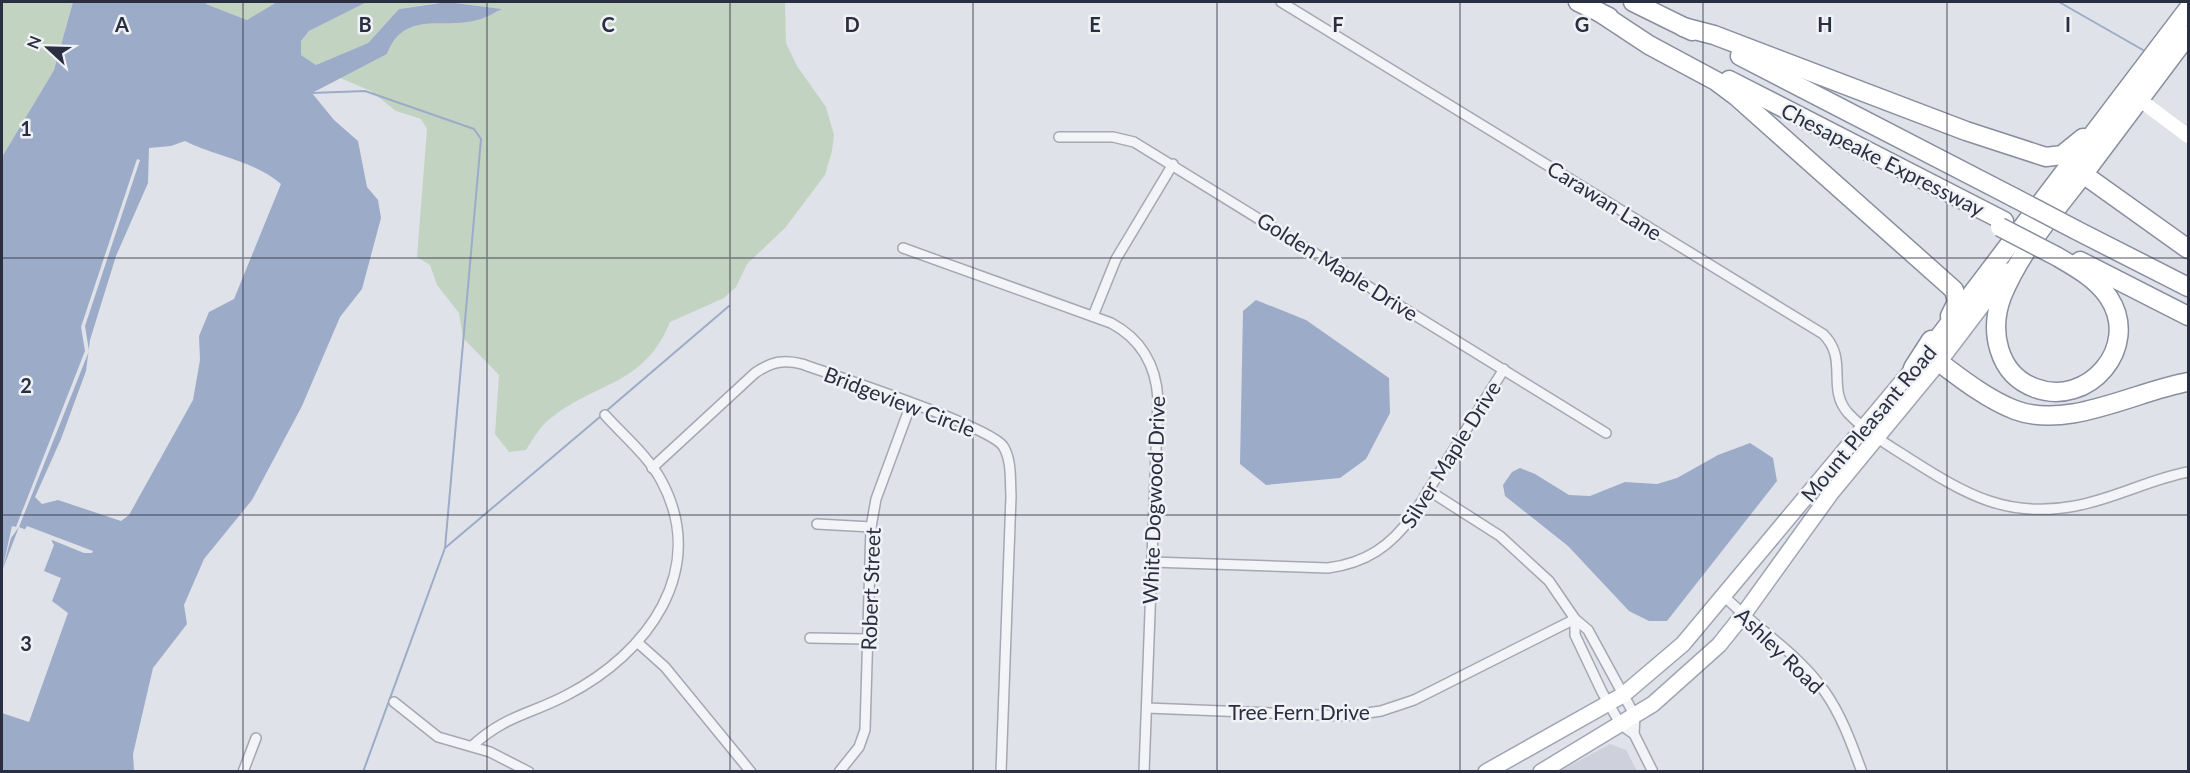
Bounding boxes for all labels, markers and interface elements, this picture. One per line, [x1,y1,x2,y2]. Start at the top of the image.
text: A [114,12,129,36]
text: B [358,12,372,36]
text: C [601,12,615,36]
text: D [844,12,860,36]
text: E [1089,12,1101,36]
text: F [1332,12,1344,36]
text: G [1575,12,1589,36]
text: H [1817,12,1833,36]
text: I [2065,12,2071,36]
north arrow [18,18,78,78]
text: N [23,33,45,51]
street label: Chesapeake Expressway [1777,97,1989,221]
text: 1 [20,116,32,140]
street label: Carawan Lane [1543,155,1667,245]
street label: Golden Maple Drive [1253,206,1423,326]
street label: Mount Pleasant Road [1795,340,1941,506]
street label: Bridgeview Circle [821,361,979,441]
text: 2 [20,373,32,397]
street label: Silver Maple Drive [1395,376,1505,532]
street label: White Dogwood Drive [1137,395,1169,605]
street label: Robert Street [855,527,885,651]
street label: Ashley Road [1731,602,1829,698]
text: 3 [20,631,32,655]
street label: Tree Fern Drive [1228,699,1370,724]

